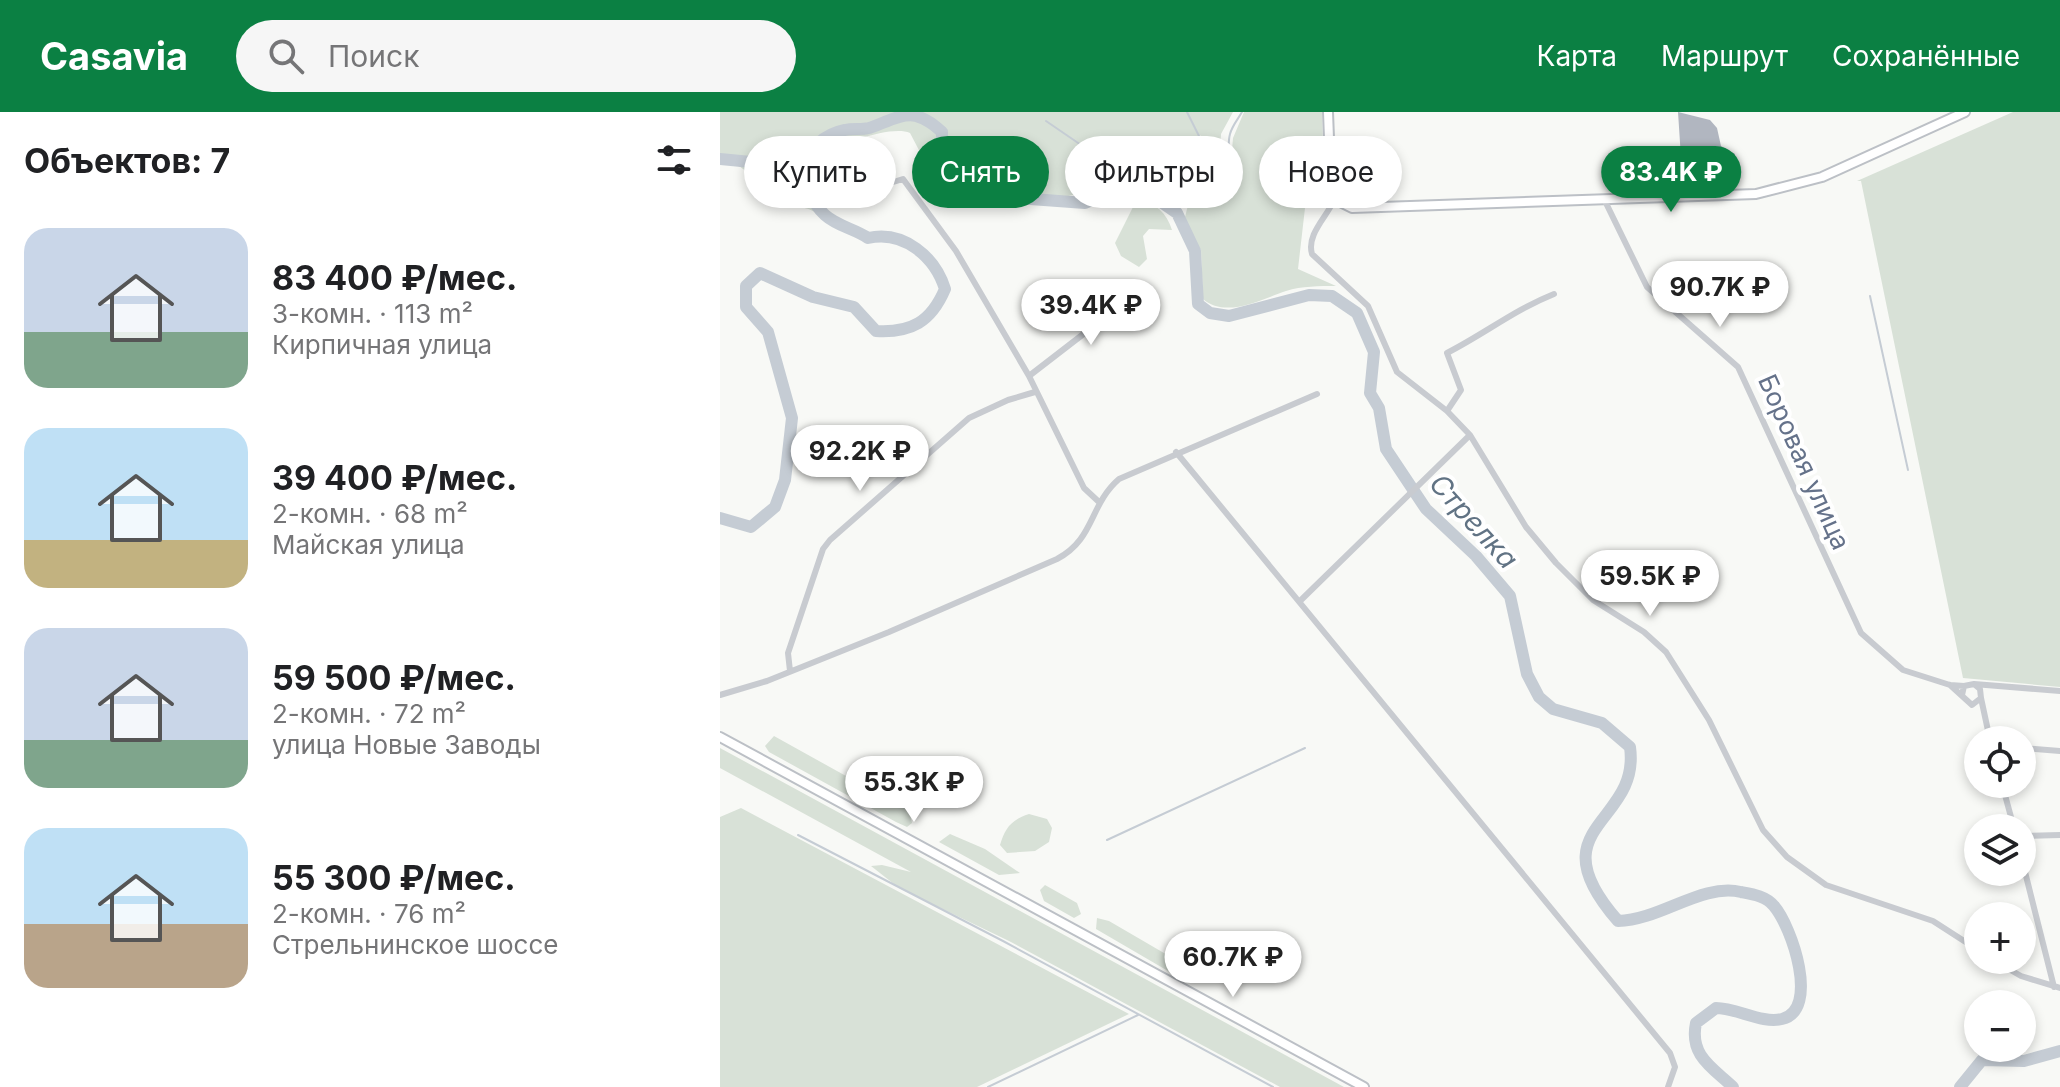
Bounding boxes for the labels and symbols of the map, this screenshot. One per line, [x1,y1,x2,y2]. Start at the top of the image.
pin: 83.4K ₽ [1597,146,1745,214]
pin: 90.7K ₽ [1646,261,1794,329]
pin: 39.4K ₽ [1017,279,1165,347]
street label: Боровая улица [1752,369,1857,554]
pin: 92.2K ₽ [786,425,934,493]
water label: Стрелка [1423,467,1525,575]
pin: 59.5K ₽ [1576,550,1724,618]
pin: 55.3K ₽ [840,756,988,824]
pin: 60.7K ₽ [1159,931,1307,999]

